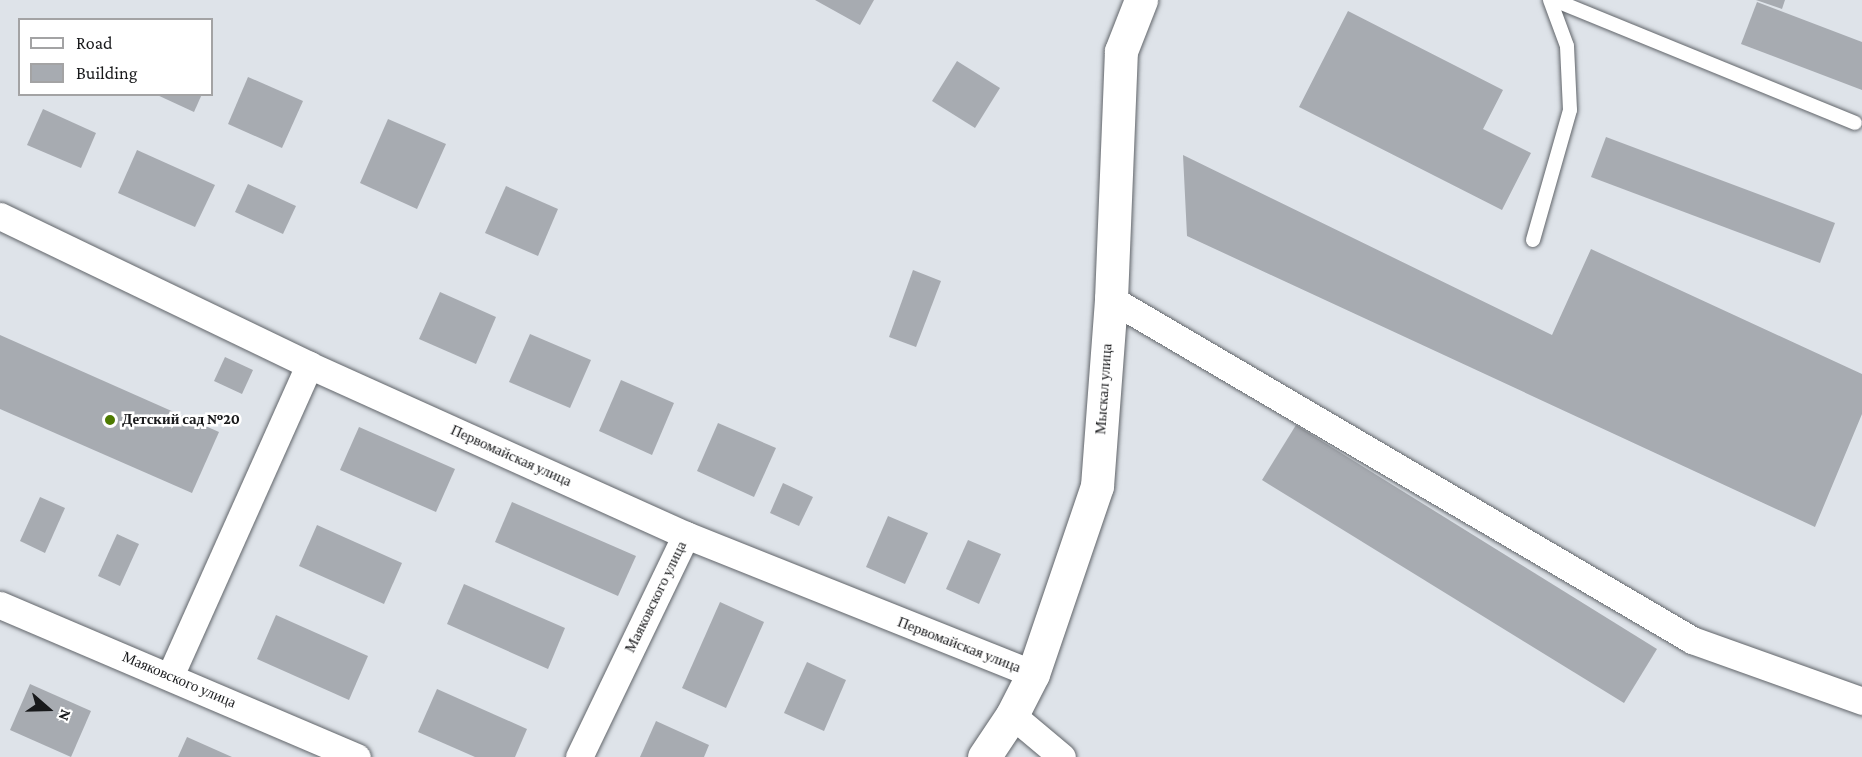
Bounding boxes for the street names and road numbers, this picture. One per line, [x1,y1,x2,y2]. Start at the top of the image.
street label: Мыскал улица [1092,343,1116,435]
street label: Первомайская улица [448,421,574,491]
street label: Маяковского улица [621,538,691,656]
street label: Первомайская улица [895,613,1023,677]
street label: Маяковского улица [119,648,239,712]

